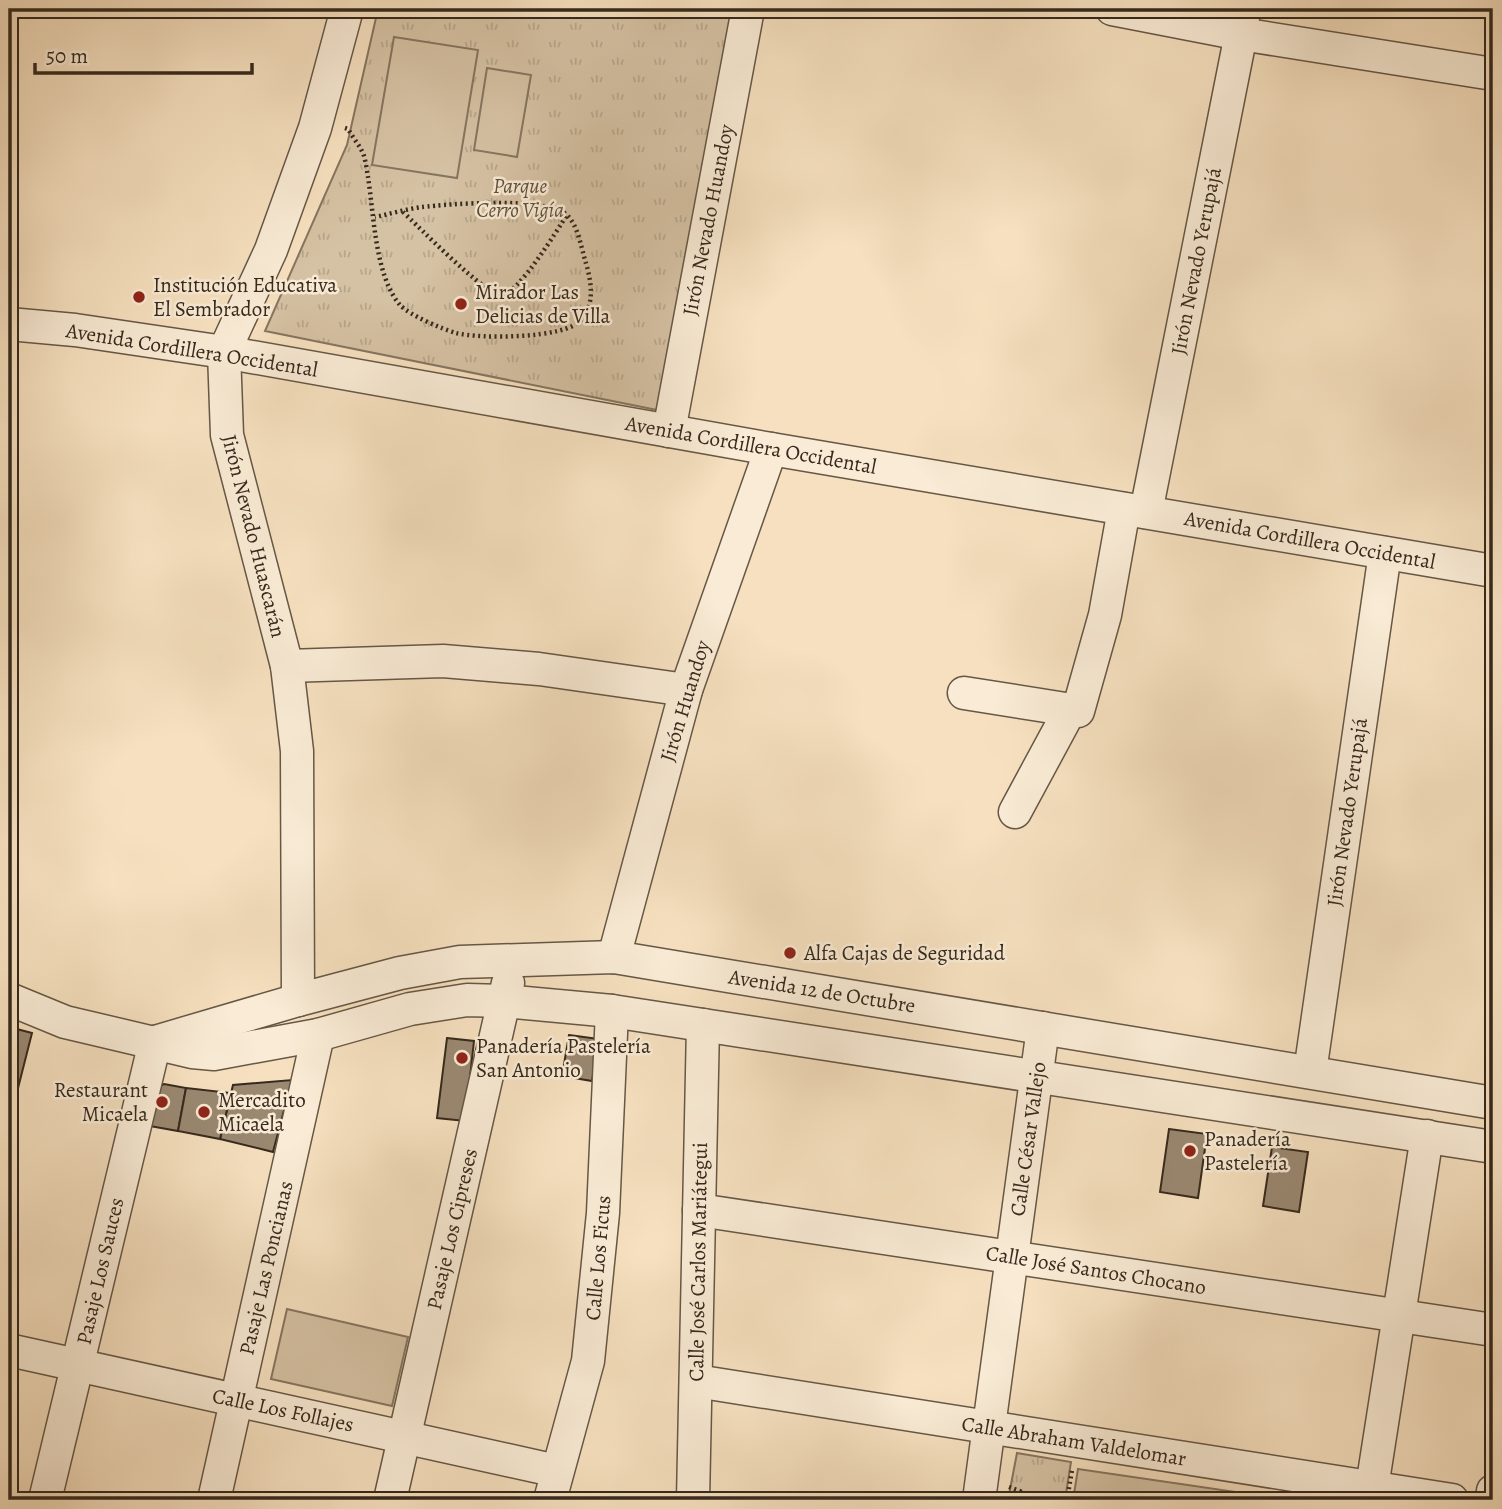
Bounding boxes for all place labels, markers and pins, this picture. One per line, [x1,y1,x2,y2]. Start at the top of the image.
place label: Institución Educativa El Sembrador [153,271,337,323]
place label: Mirador Las Delicias de Villa [475,278,610,330]
marker: Institución Educativa El Sembrador [131,289,147,305]
marker: Mirador Las Delicias de Villa [453,296,469,312]
place label: Alfa Cajas de Seguridad [803,939,1006,967]
marker: Alfa Cajas de Seguridad [782,945,798,961]
place label: Panadería Pastelería San Antonio [476,1032,651,1084]
marker: Panadería Pastelería San Antonio [454,1050,470,1066]
place label: Restaurant Micaela [54,1076,148,1128]
place label: Mercadito Micaela [218,1086,306,1138]
marker: Restaurant Micaela [154,1094,170,1110]
marker: Mercadito Micaela [196,1104,212,1120]
place label: Panadería Pastelería [1204,1125,1291,1177]
marker: Panadería Pastelería [1182,1143,1198,1159]

